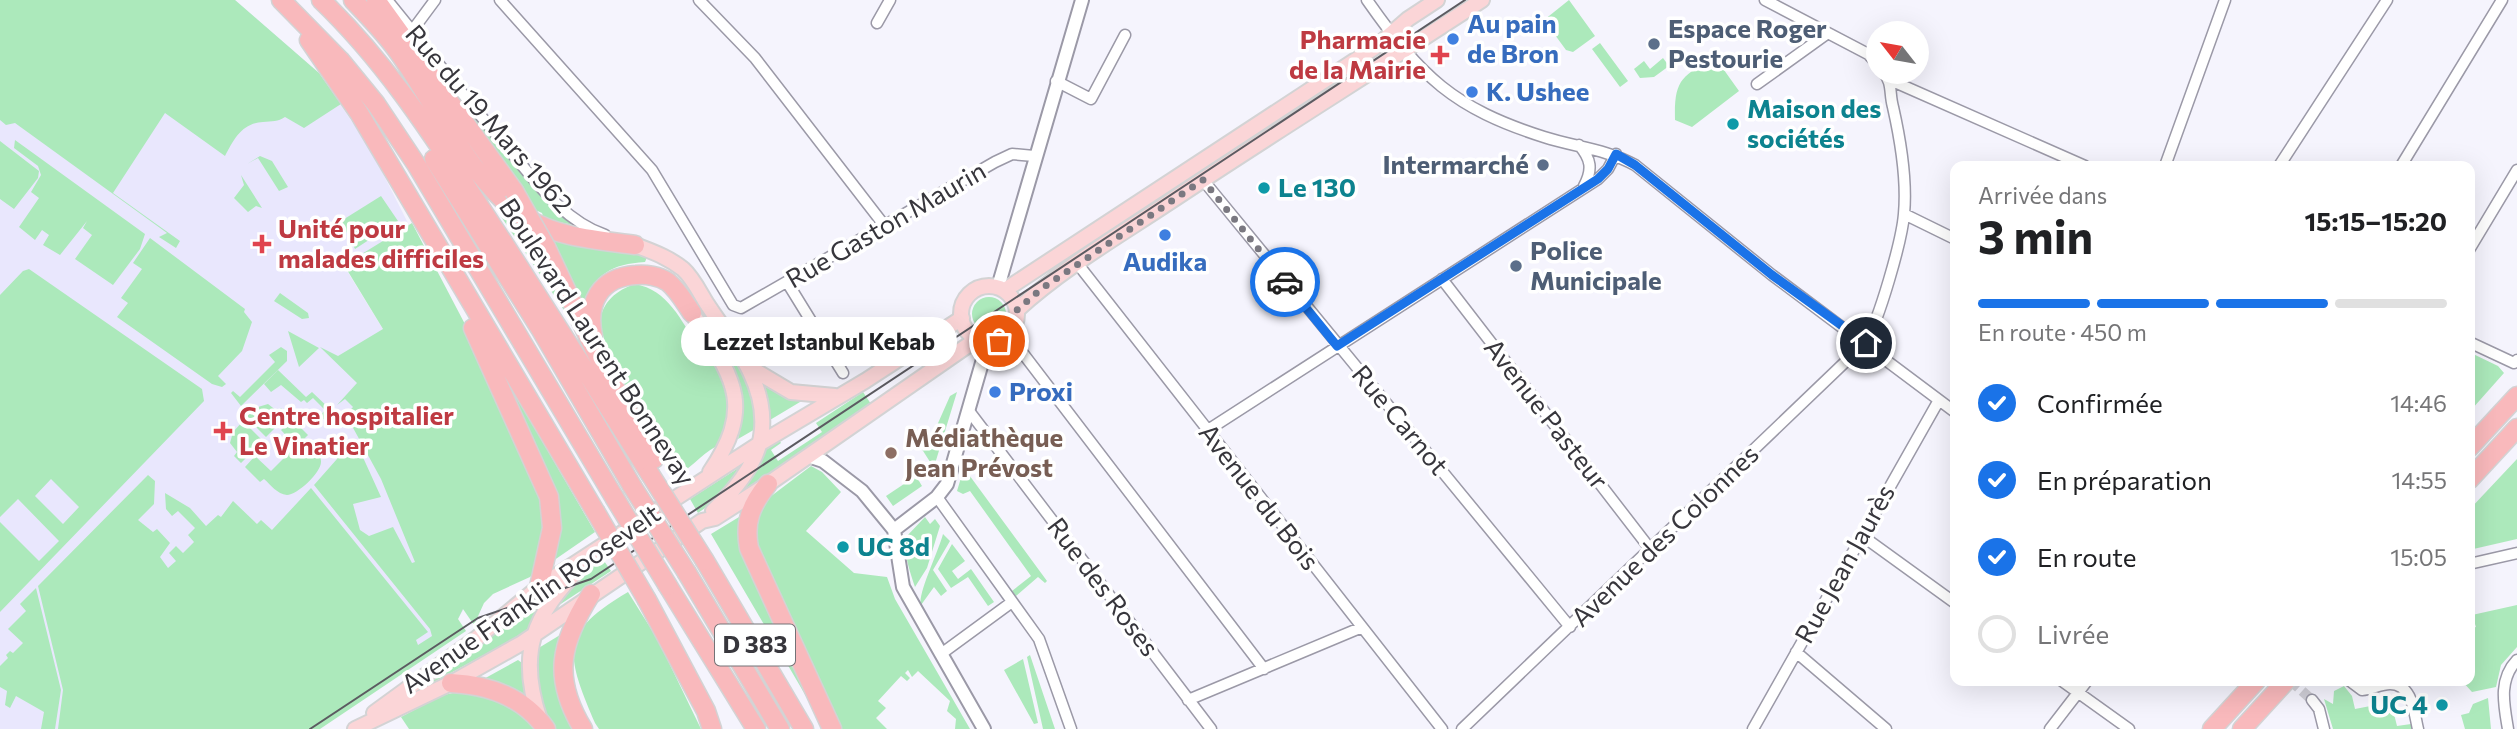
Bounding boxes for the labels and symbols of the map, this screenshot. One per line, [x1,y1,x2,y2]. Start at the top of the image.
place label: Au pain de Bron [1467,7,1559,68]
place label: Espace Roger Pestourie [1668,12,1827,73]
street label: Rue du 19 Mars 1962 [400,18,580,218]
north arrow [1866,21,1928,84]
place label: Pharmacie de la Mairie [1289,23,1426,84]
marker: Au pain de Bron [1445,31,1461,47]
marker: Espace Roger Pestourie [1646,36,1662,52]
marker: Pharmacie de la Mairie [1432,47,1448,63]
place label: K. Ushee [1486,75,1589,106]
marker: K. Ushee [1464,84,1480,100]
place label: Maison des sociétés [1747,92,1881,153]
marker: Maison des sociétés [1725,116,1741,132]
place label: Intermarché [1382,148,1529,179]
street label: Rue Gaston Maurin [780,154,991,294]
marker: Intermarché [1535,157,1551,173]
place label: Le 130 [1278,171,1356,202]
marker: Le 130 [1256,180,1272,196]
street label: Boulevard Laurent Bonnevay [494,192,703,491]
place label: Unité pour malades difficiles [278,212,484,273]
marker: Audika [1157,227,1173,243]
marker: Unité pour malades difficiles [252,234,272,254]
place label: Police Municipale [1530,234,1662,295]
place label: Audika [1123,245,1207,276]
courier [1250,247,1320,317]
marker: Police Municipale [1508,258,1524,274]
pin [969,311,1029,371]
pin [1836,313,1896,373]
callout: Lezzet Istanbul Kebab [680,316,957,366]
street label: Avenue Pasteur [1479,332,1616,494]
street label: Rue Carnot [1346,358,1456,480]
place label: Proxi [1009,375,1073,406]
marker: Proxi [987,384,1003,400]
place label: Centre hospitalier Le Vinatier [239,399,454,460]
street label: Avenue du Bois [1193,417,1327,575]
marker: Centre hospitalier Le Vinatier [213,421,233,441]
place label: Médiathèque Jean Prévost [905,421,1063,482]
street label: Avenue des Colonnes [1564,438,1764,632]
marker: Médiathèque Jean Prévost [883,445,899,461]
street label: Rue Jean Jaurès [1787,479,1900,648]
street label: Avenue Franklin Roosevelt [395,497,665,699]
street label: Rue des Roses [1042,511,1166,661]
place label: UC 8d [857,530,930,561]
marker: UC 8d [835,539,851,555]
road number: D 383 [715,624,795,666]
place label: UC 4 [2370,688,2428,719]
marker: UC 4 [2434,697,2450,713]

